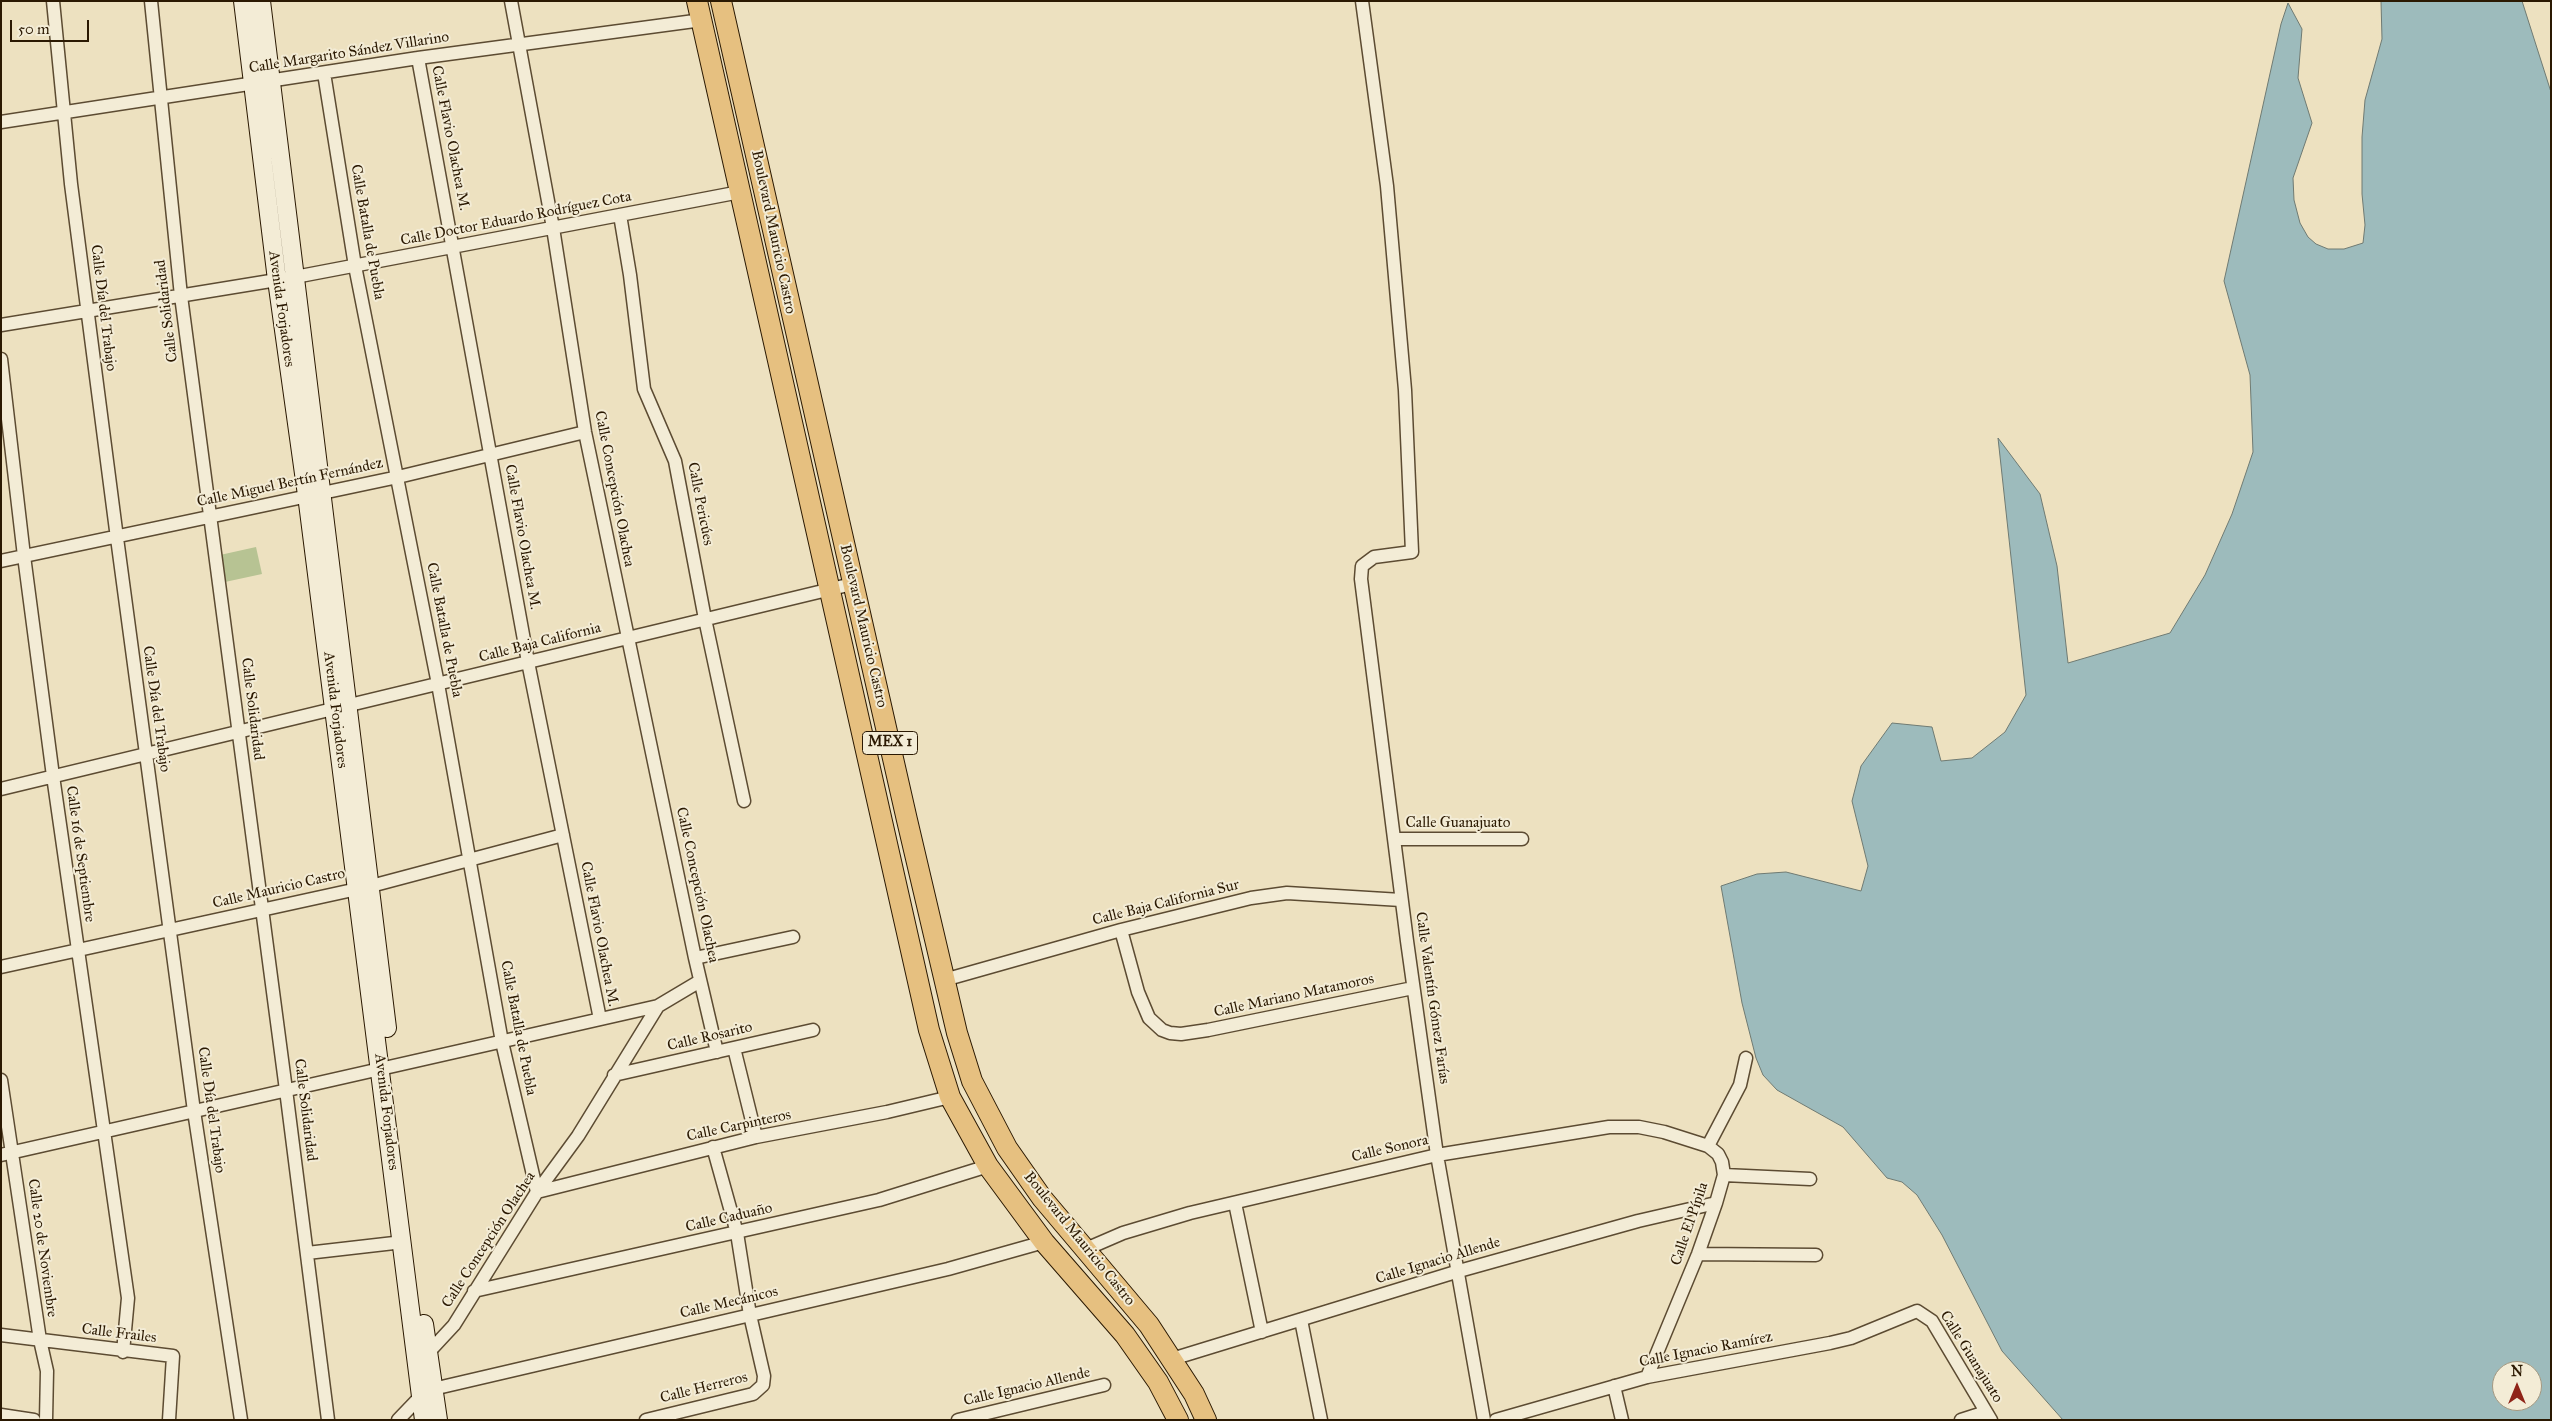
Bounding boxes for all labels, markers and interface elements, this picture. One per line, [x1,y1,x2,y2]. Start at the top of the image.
scale bar [12,10,91,42]
text: 50 m [18,20,50,38]
street label: Calle Margarito Sández Villarino [248,28,450,78]
street label: Calle Flavio Olachea M. [427,64,473,212]
street label: Boulevard Mauricio Castro [747,149,799,315]
street label: Calle Batalla de Puebla [346,163,388,301]
street label: Calle Doctor Eduardo Rodríguez Cota [399,188,633,250]
street label: Calle Día del Trabajo [86,244,120,372]
street label: Avenida Forjadores [264,250,298,368]
street label: Calle Solidaridad [152,259,182,363]
street label: Calle Concepción Olachea [590,409,638,569]
street label: Calle Miguel Bertín Fernández [195,454,385,512]
street label: Calle Pericúes [683,461,717,547]
street label: Calle Flavio Olachea M. [500,463,544,611]
street label: Boulevard Mauricio Castro [835,543,891,709]
street label: Calle Batalla de Puebla [422,561,466,699]
street label: Calle Baja California [477,619,603,667]
street label: Calle Día del Trabajo [138,645,174,773]
street label: Avenida Forjadores [319,651,351,769]
street label: Calle Solidaridad [237,657,267,761]
road number: MEX 1 [862,731,918,754]
street label: Calle 16 de Septiembre [62,785,98,923]
street label: Calle Concepción Olachea [672,806,722,964]
street label: Calle Guanajuato [1406,814,1510,832]
street label: Calle Flavio Olachea M. [576,860,622,1008]
street label: Calle Mauricio Castro [211,865,347,913]
street label: Calle Baja California Sur [1091,876,1241,930]
street label: Calle Valentín Gómez Farías [1411,911,1453,1085]
street label: Calle Batalla de Puebla [496,959,540,1097]
street label: Calle Mariano Matamoros [1212,970,1376,1022]
street label: Calle Rosarito [666,1018,754,1056]
street label: Calle Día del Trabajo [193,1046,229,1174]
street label: Avenida Forjadores [370,1053,402,1171]
street label: Calle Solidaridad [290,1058,320,1162]
street label: Calle Carpinteros [685,1106,793,1146]
street label: Calle Sonora [1350,1131,1430,1167]
street label: Boulevard Mauricio Castro [1019,1168,1139,1310]
street label: Calle Concepción Olachea [438,1169,540,1311]
street label: Calle 20 de Noviembre [23,1178,61,1318]
street label: Calle El Pípila [1667,1180,1713,1268]
street label: Calle Caduaño [684,1199,774,1237]
street label: Calle Ignacio Allende [1373,1233,1503,1289]
street label: Calle Mecánicos [678,1283,780,1323]
street label: Calle Guanajuato [1936,1308,2006,1406]
street label: Calle Frailes [81,1320,157,1348]
street label: Calle Ignacio Ramírez [1638,1328,1774,1372]
north arrow [2492,1361,2542,1411]
text: N [2511,1363,2523,1380]
street label: Calle Ignacio Allende [962,1364,1092,1410]
street label: Calle Herreros [659,1368,749,1408]

